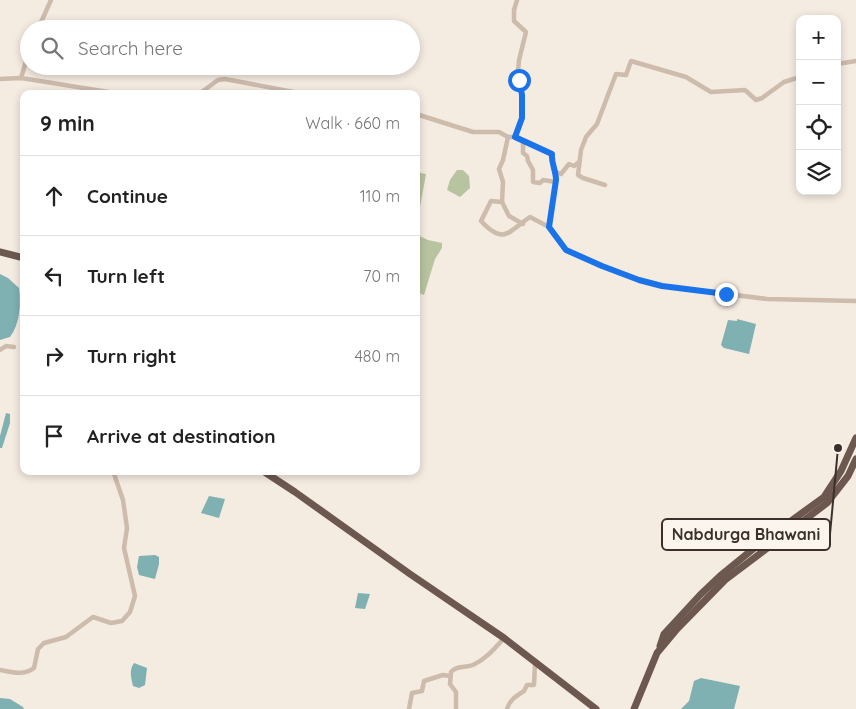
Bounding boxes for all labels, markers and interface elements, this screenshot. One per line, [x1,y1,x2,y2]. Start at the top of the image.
map controls [796,15,841,195]
button: + [796,15,841,60]
search box [20,20,420,75]
icon: search [38,34,66,62]
text: Search here [78,36,183,60]
button: − [796,60,841,105]
route start [508,69,531,92]
button: locate [796,105,841,150]
text: 9 min [40,110,95,136]
text: Walk · 660 m [305,113,400,133]
button: layers [796,150,841,195]
icon: ahead [40,182,68,210]
text: Continue [87,184,168,208]
text: 110 m [360,186,400,206]
icon: left [40,262,68,290]
text: Turn left [87,264,165,288]
text: 70 m [363,266,400,286]
route end [715,283,738,306]
icon: right [40,342,68,370]
text: Turn right [87,344,176,368]
text: 480 m [354,346,400,366]
icon: arrive [40,422,68,450]
text: Arrive at destination [87,424,276,448]
callout: Nabdurga Bhawani [662,519,830,550]
text: Nabdurga Bhawani [672,524,820,544]

